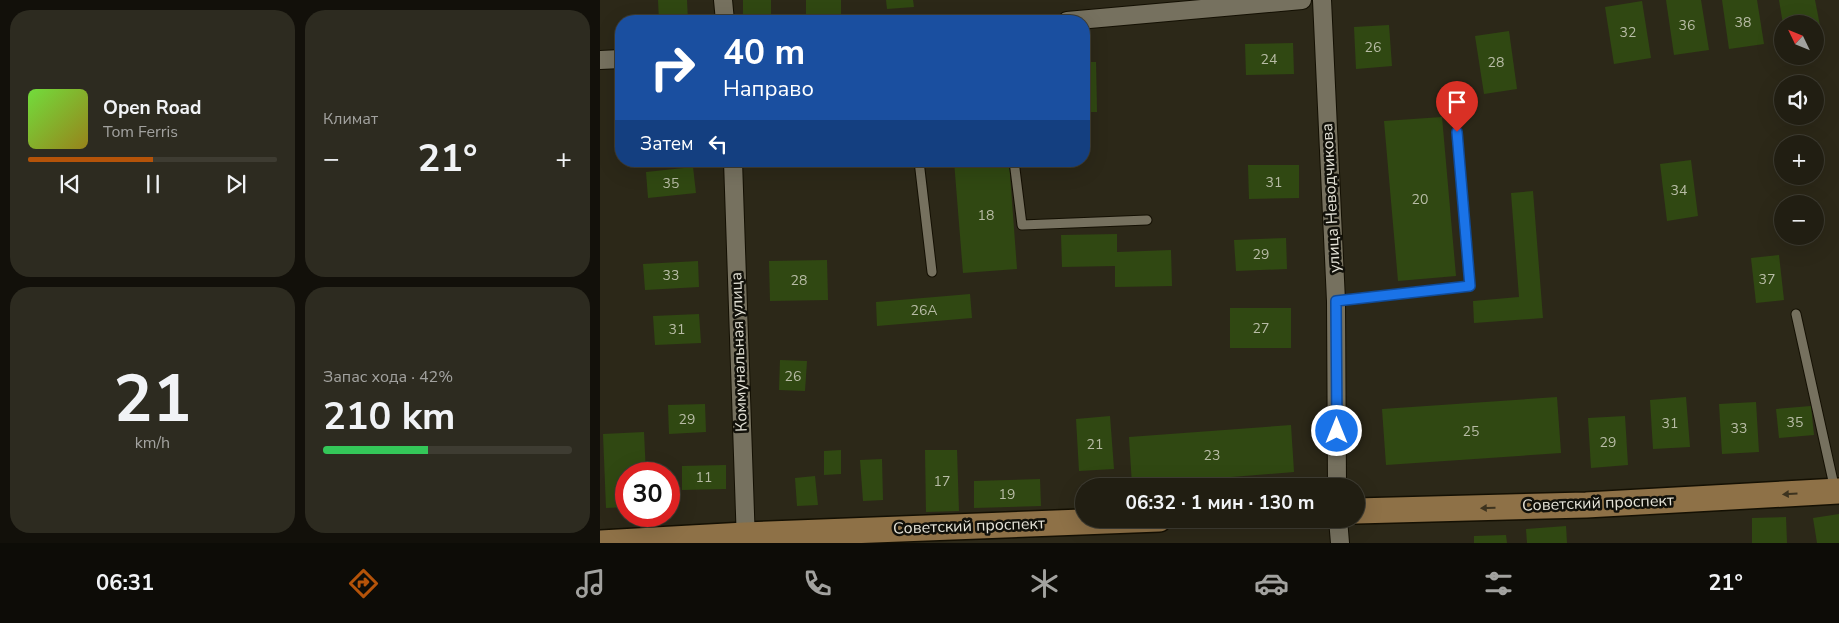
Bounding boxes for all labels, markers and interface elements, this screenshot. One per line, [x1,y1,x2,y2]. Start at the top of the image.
house number: 38 [1735,13,1751,32]
north arrow [1774,15,1824,65]
map controls [1774,15,1824,245]
house number: 36 [1679,16,1695,35]
house number: 32 [1620,23,1636,42]
text: 40 m [723,29,805,76]
icon: right [640,35,705,100]
house number: 26 [1365,38,1381,57]
house number: 24 [1261,50,1277,69]
house number: 28 [1488,53,1504,72]
text: Направо [723,74,814,104]
button: sound [1774,75,1824,125]
pin [1436,81,1478,132]
icon: arrive [1443,88,1471,116]
text: Open Road [103,95,201,121]
text: Климат [323,108,378,130]
text: Tom Ferris [103,121,178,143]
street label: улица Неводчикова [1316,123,1346,273]
icon: left [704,130,732,158]
text: Затем [640,131,694,157]
text: 21° [417,133,478,184]
button: + [1774,135,1824,185]
text: − [323,140,340,178]
text: + [555,140,572,178]
icon: previous [56,170,84,198]
icon: pause [139,170,167,198]
icon: next [222,170,250,198]
house number: 31 [1266,173,1282,192]
house number: 35 [663,174,679,193]
house number: 34 [1671,181,1687,200]
house number: 20 [1412,190,1428,209]
button: − [1774,195,1824,245]
house number: 18 [978,206,994,225]
house number: 29 [1253,245,1269,264]
house number: 33 [663,266,679,285]
house number: 37 [1759,270,1775,289]
house number: 28 [791,271,807,290]
street label: Коммунальная улица [725,272,753,432]
house number: 26А [910,301,938,320]
house number: 27 [1253,319,1269,338]
house number: 31 [669,320,685,339]
text: 21 [113,355,192,444]
text: Запас хода · 42% [323,366,453,388]
house number: 26 [785,367,801,386]
text: 210 km [323,391,455,442]
position arrow [1310,404,1362,456]
house number: 29 [679,410,695,429]
house number: 35 [1787,413,1803,432]
house number: 31 [1662,414,1678,433]
house number: 33 [1731,419,1747,438]
house number: 25 [1463,422,1479,441]
text: km/h [135,432,170,454]
house number: 29 [1600,433,1616,452]
house number: 21 [1087,435,1103,454]
house number: 23 [1204,446,1220,465]
speed limit sign: 30 [615,462,680,527]
house number: 11 [696,468,712,487]
house number: 17 [934,472,950,491]
house number: 19 [999,485,1015,504]
street label: Советский проспект [1522,489,1675,517]
text: 06:32 · 1 мин · 130 m [1126,490,1314,516]
one-way arrow [1782,490,1798,498]
one-way arrow [1480,504,1496,512]
street label: Советский проспект [893,512,1046,540]
icon: directions [346,566,381,601]
icon: music [573,566,608,601]
icon: phone [800,566,835,601]
icon: climate [1027,566,1062,601]
icon: car [1254,566,1289,601]
icon: filters [1481,566,1516,601]
text: 06:31 [96,568,154,598]
text: 21° [1708,568,1743,598]

